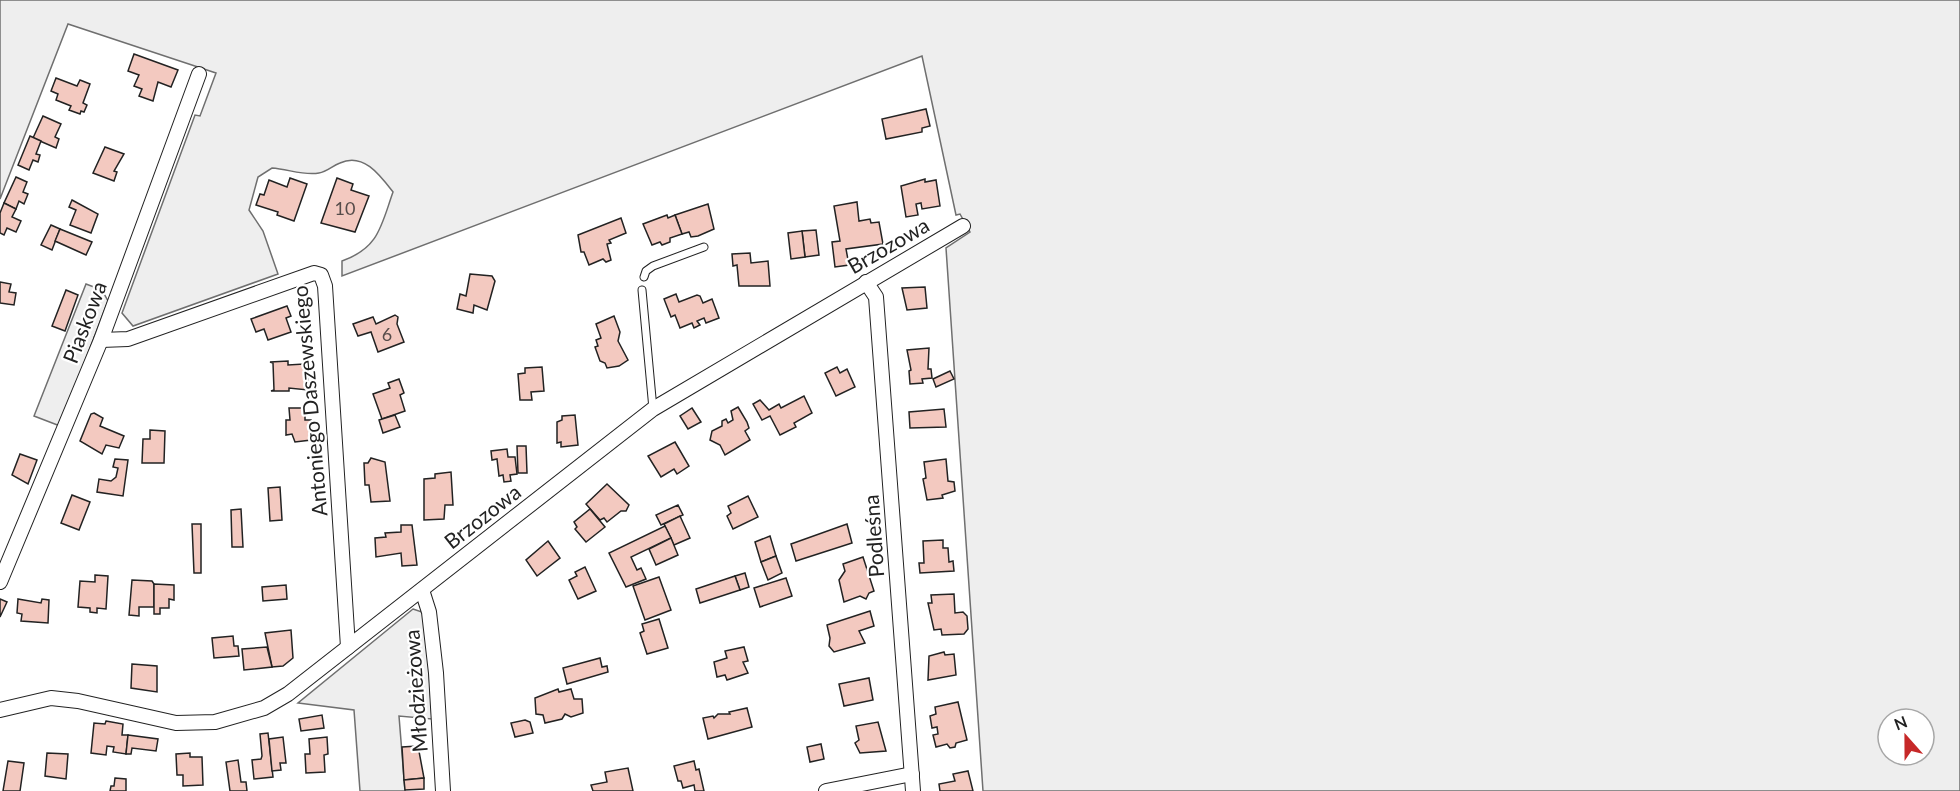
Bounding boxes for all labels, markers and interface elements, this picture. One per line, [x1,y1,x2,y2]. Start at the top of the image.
house number: 10 [335,197,355,219]
street label: Brzozowa [843,212,933,278]
street label: Piaskowa [57,277,111,367]
street label: Antoniego Daszewskiego [286,285,332,517]
house number: 6 [382,323,392,345]
street label: Brzozowa [439,478,525,554]
street label: Podleśna [858,494,888,578]
street label: Młodzieżowa [398,629,432,753]
north arrow [1876,707,1936,767]
text: N [1891,711,1910,734]

